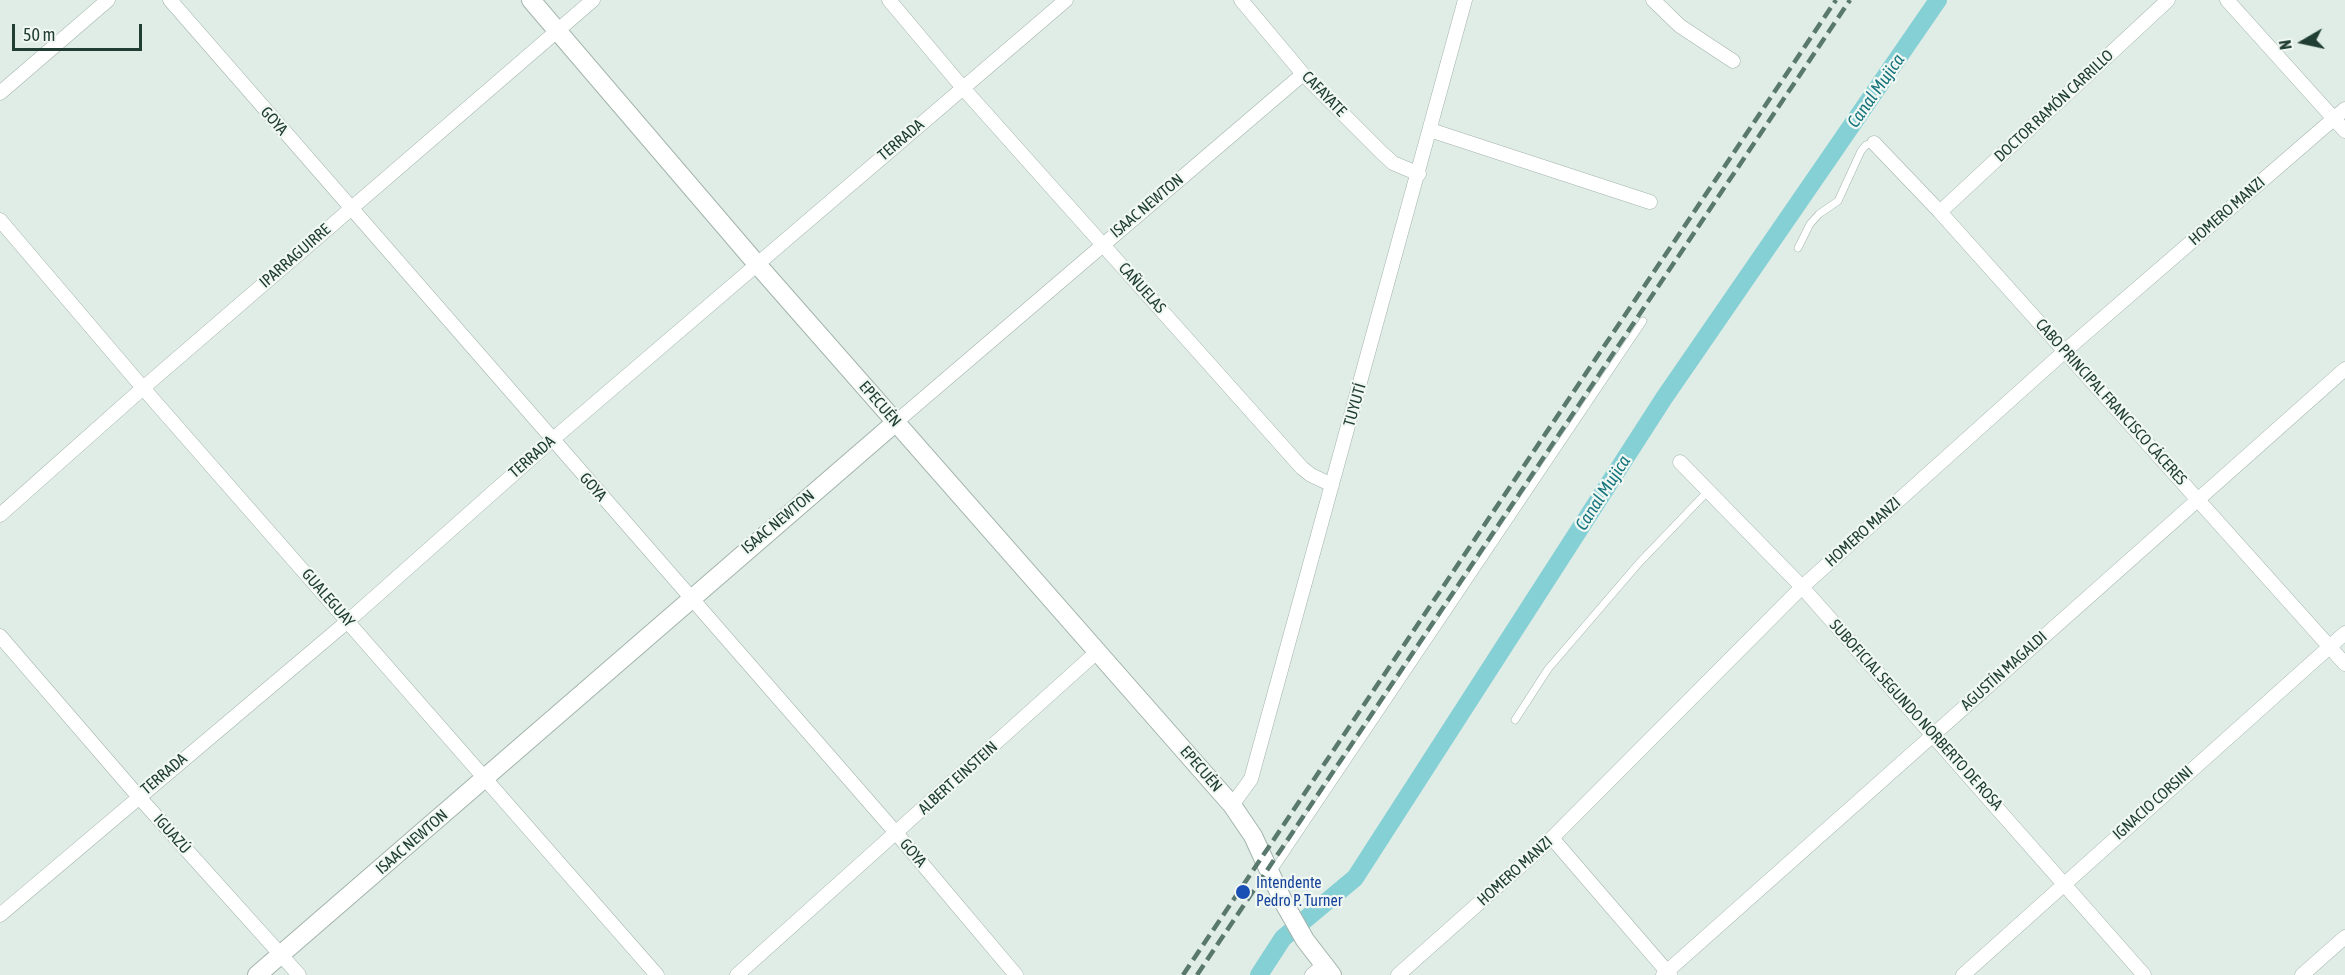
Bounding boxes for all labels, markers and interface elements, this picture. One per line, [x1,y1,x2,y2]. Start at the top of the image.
scale bar [15,12,146,50]
north arrow [2273,12,2333,72]
text: 50 m [23,24,55,45]
text: N [2276,39,2295,51]
street label: DOCTOR RAMÓN CARRILLO [1990,46,2118,166]
water label: Canal Mujica [1843,50,1909,132]
street label: CAFAYATE [1298,67,1350,121]
street label: GOYA [256,103,292,139]
street label: TERRADA [874,115,928,165]
street label: ISAAC NEWTON [1107,170,1187,242]
street label: HOMERO MANZI [2185,173,2269,249]
street label: IPARRAGUIRRE [256,220,334,292]
street label: CAÑUELAS [1114,259,1170,317]
street label: CABO PRINCIPAL FRANCISCO CÁCERES [2031,315,2191,489]
street label: EPECUÉN [855,377,905,431]
street label: TUYUTÍ [1340,381,1370,429]
street label: TERRADA [505,432,559,482]
water label: Canal Mujica [1571,452,1635,534]
street label: GOYA [575,469,611,505]
street label: ISAAC NEWTON [738,486,818,558]
street label: HOMERO MANZI [1821,493,1905,571]
street label: GUALEGUAY [298,565,358,631]
street label: SUBOFICIAL SEGUNDO NORBERTO DE ROSA [1825,616,2007,814]
street label: AGUSTÍN MAGALDI [1957,627,2051,715]
street label: ALBERT EINSTEIN [914,737,1002,819]
street label: EPECUÉN [1176,742,1226,796]
street label: TERRADA [137,749,191,799]
street label: IGNACIO CORSINI [2109,762,2197,844]
street label: ISAAC NEWTON [372,805,452,879]
street label: IGUAZÚ [149,810,195,858]
street label: HOMERO MANZI [1473,832,1557,910]
street label: GOYA [896,835,930,871]
place label: Intendente Pedro P. Turner [1256,873,1342,911]
marker: Intendente Pedro P. Turner [1234,883,1252,901]

